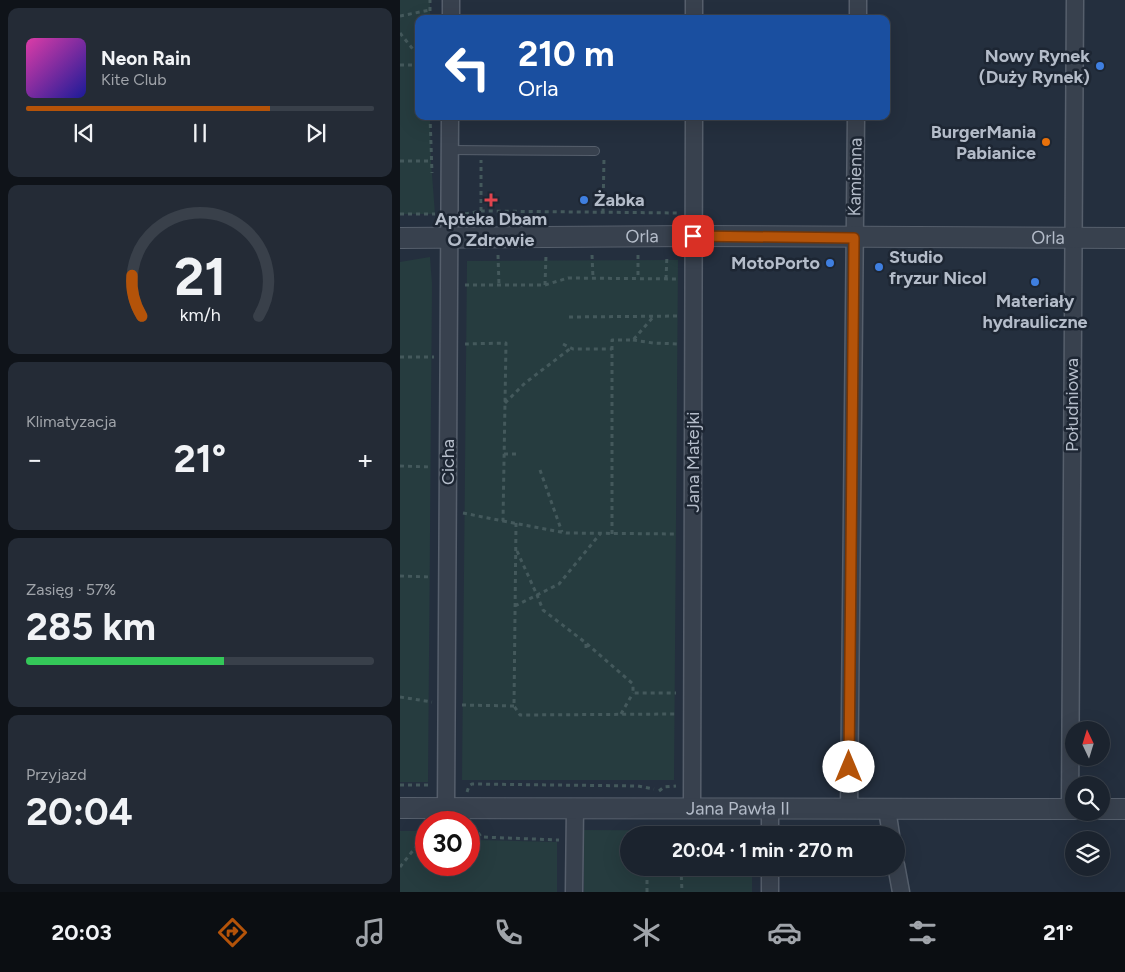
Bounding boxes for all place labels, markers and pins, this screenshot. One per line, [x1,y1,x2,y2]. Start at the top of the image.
place label: Nowy Rynek (Duży Rynek) [979,45,1090,88]
marker: Nowy Rynek (Duży Rynek) [1094,60,1106,72]
place label: BurgerMania Pabianice [931,121,1036,164]
marker: BurgerMania Pabianice [1040,136,1052,148]
place label: Żabka [594,189,645,211]
marker: Apteka Dbam O Zdrowie [485,194,497,206]
marker: Żabka [578,194,590,206]
place label: Apteka Dbam O Zdrowie [435,208,547,251]
pin [672,215,714,257]
place label: Studio fryzur Nicol [889,246,987,289]
place label: MotoPorto [731,252,820,274]
marker: MotoPorto [824,257,836,269]
marker: Studio fryzur Nicol [873,261,885,273]
marker: Materiały hydrauliczne [1029,276,1041,288]
place label: Materiały hydrauliczne [982,290,1088,333]

